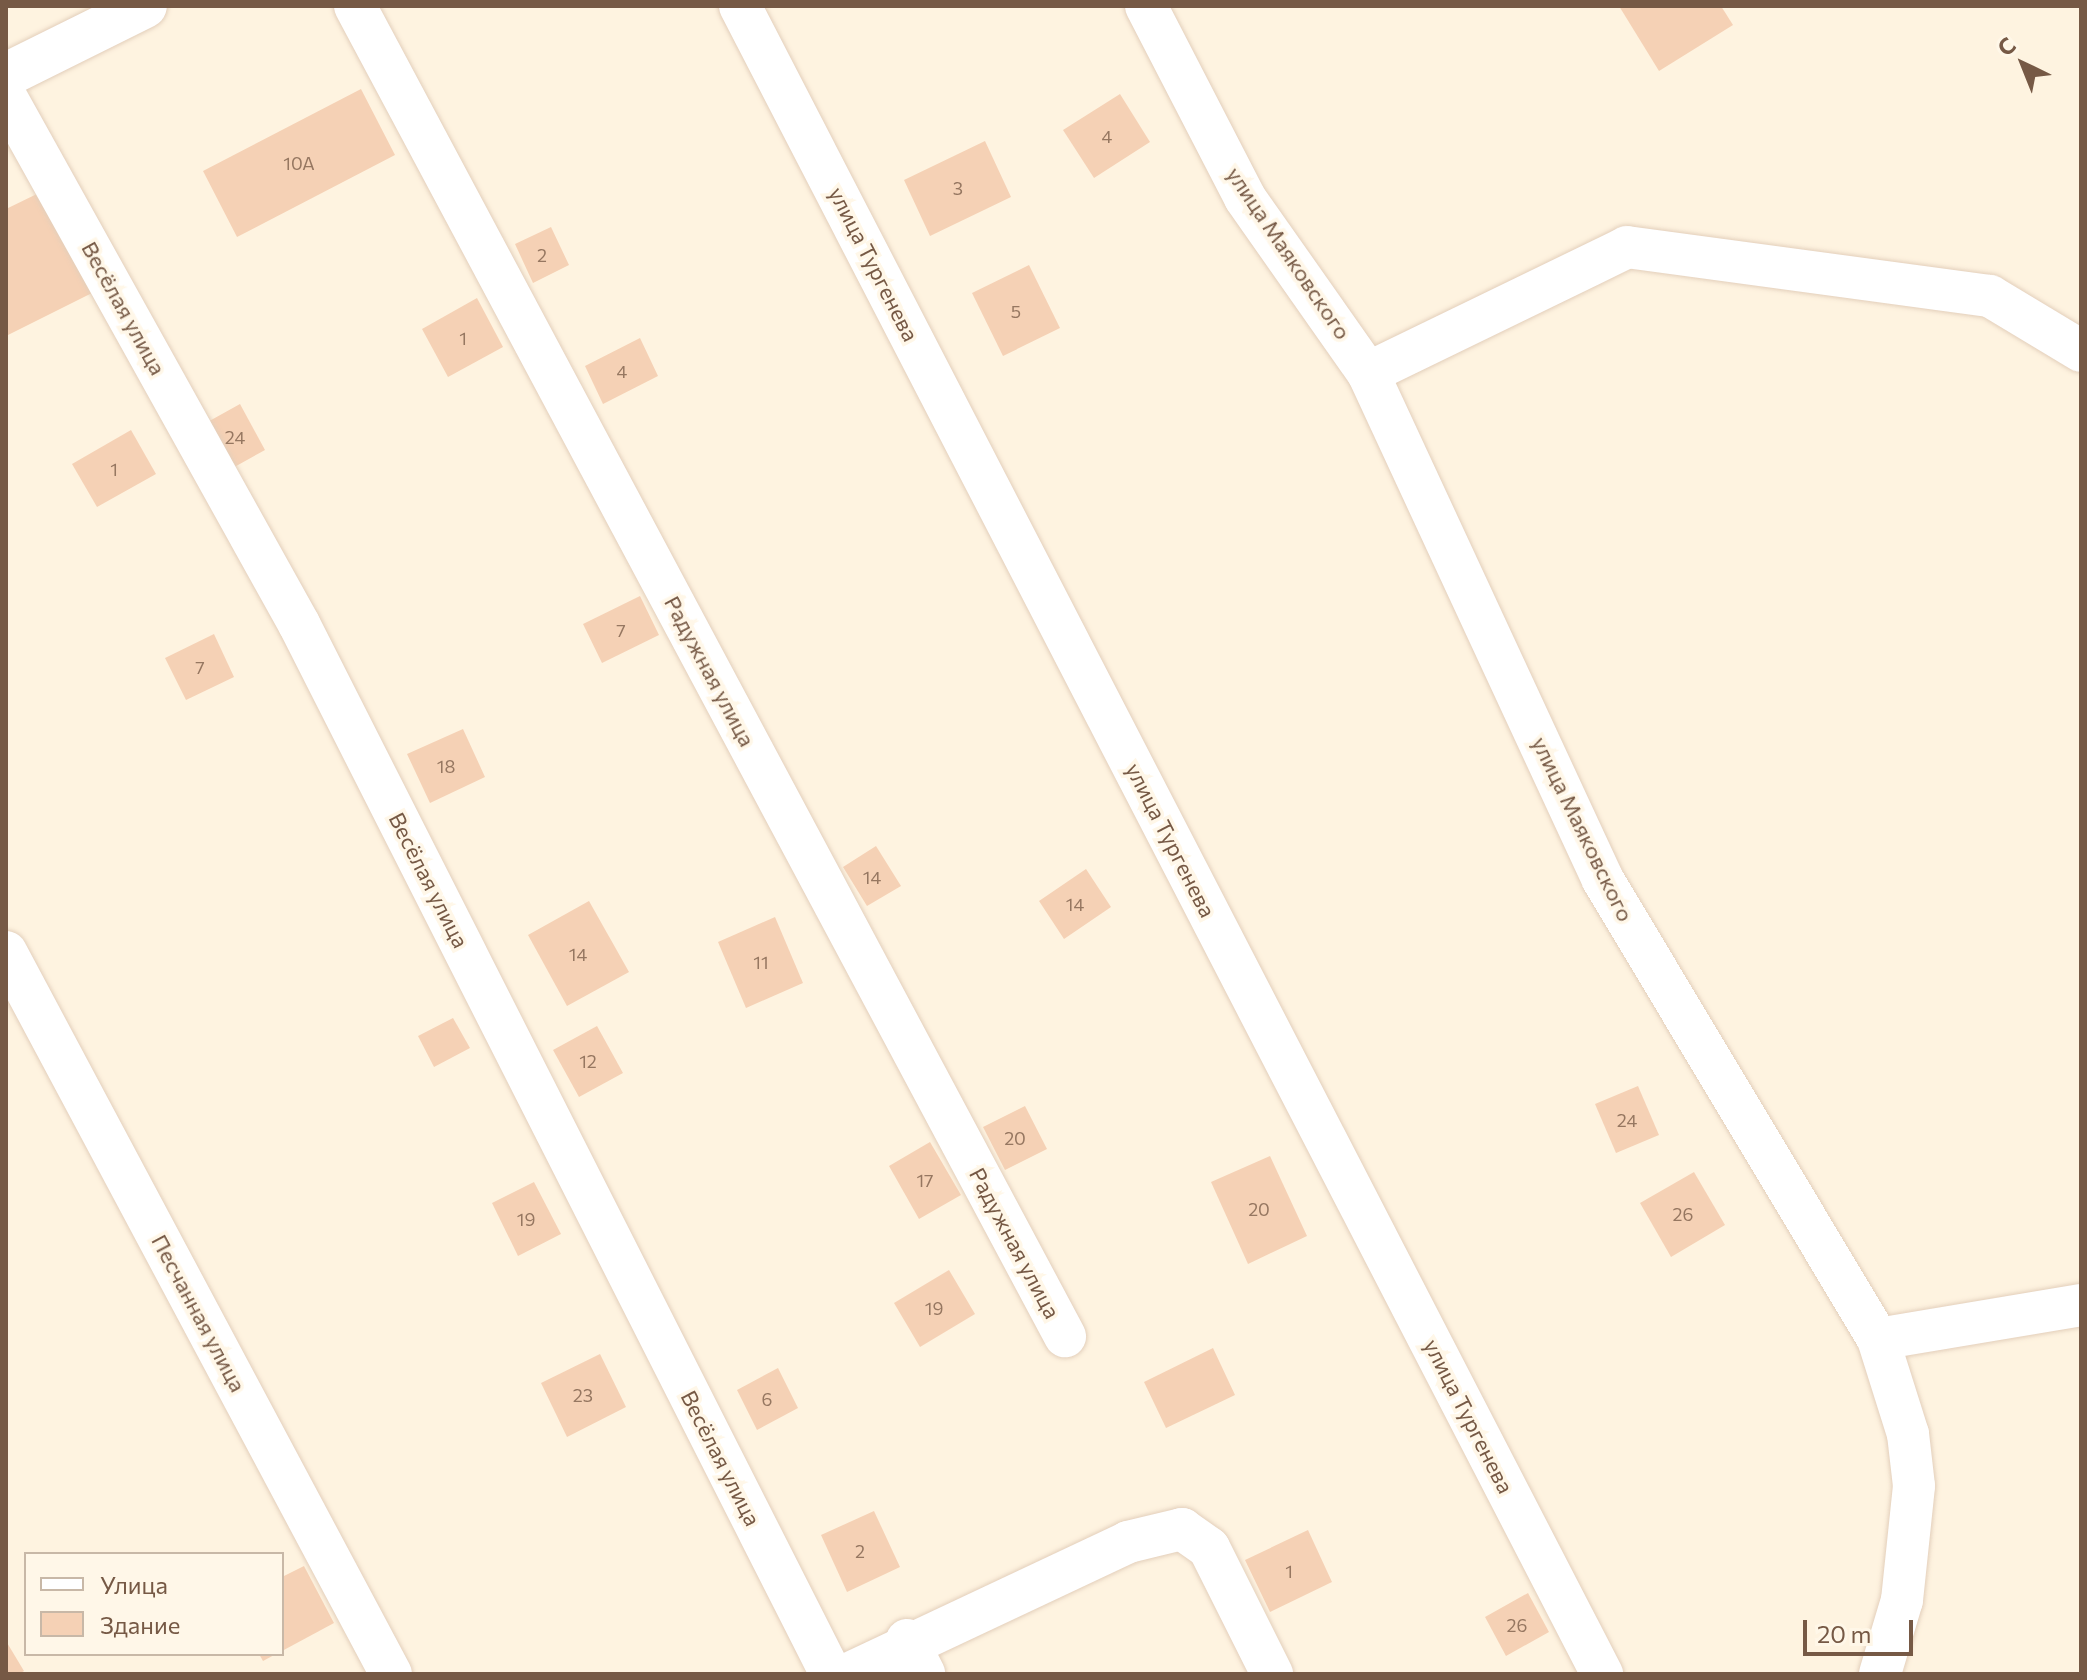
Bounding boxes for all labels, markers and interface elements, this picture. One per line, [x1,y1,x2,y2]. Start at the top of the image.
north arrow [1983,24,2063,104]
text: С [1992,31,2021,61]
house number: 4 [1102,125,1112,147]
house number: 10А [283,152,315,174]
street label: улица Маяковского [1222,162,1356,344]
house number: 3 [953,177,963,199]
street label: улица Тургенева [824,182,924,346]
street label: Весёлая улица [76,237,172,379]
house number: 2 [537,244,547,266]
house number: 5 [1011,300,1021,322]
house number: 1 [459,327,467,349]
house number: 4 [617,360,627,382]
house number: 24 [225,426,245,448]
house number: 1 [110,458,118,480]
street label: Радужная улица [659,591,761,751]
house number: 7 [616,619,626,641]
house number: 7 [195,656,205,678]
street label: улица Маяковского [1527,732,1639,926]
house number: 18 [437,755,455,777]
street label: улица Тургенева [1121,758,1221,922]
street label: Весёлая улица [384,808,474,952]
house number: 14 [863,866,881,888]
house number: 14 [1066,893,1084,915]
house number: 14 [569,943,587,965]
house number: 11 [753,951,769,973]
house number: 12 [579,1050,597,1072]
house number: 24 [1617,1109,1637,1131]
house number: 20 [1004,1127,1026,1149]
street label: Радужная улица [964,1163,1066,1323]
house number: 17 [916,1169,934,1191]
house number: 20 [1248,1198,1270,1220]
house number: 26 [1673,1203,1693,1225]
house number: 19 [517,1208,535,1230]
street label: Песчанная улица [146,1230,252,1396]
house number: 19 [925,1297,943,1319]
street label: улица Тургенева [1419,1334,1519,1498]
house number: 23 [573,1384,593,1406]
street label: Весёлая улица [676,1386,766,1530]
house number: 6 [762,1388,772,1410]
house number: 2 [855,1540,865,1562]
legend [24,1552,284,1656]
house number: 1 [1285,1560,1293,1582]
text: Улица [100,1570,168,1599]
scale bar [1807,1604,1917,1654]
text: Здание [100,1610,180,1639]
house number: 26 [1507,1614,1527,1636]
text: 20 m [1817,1619,1871,1648]

